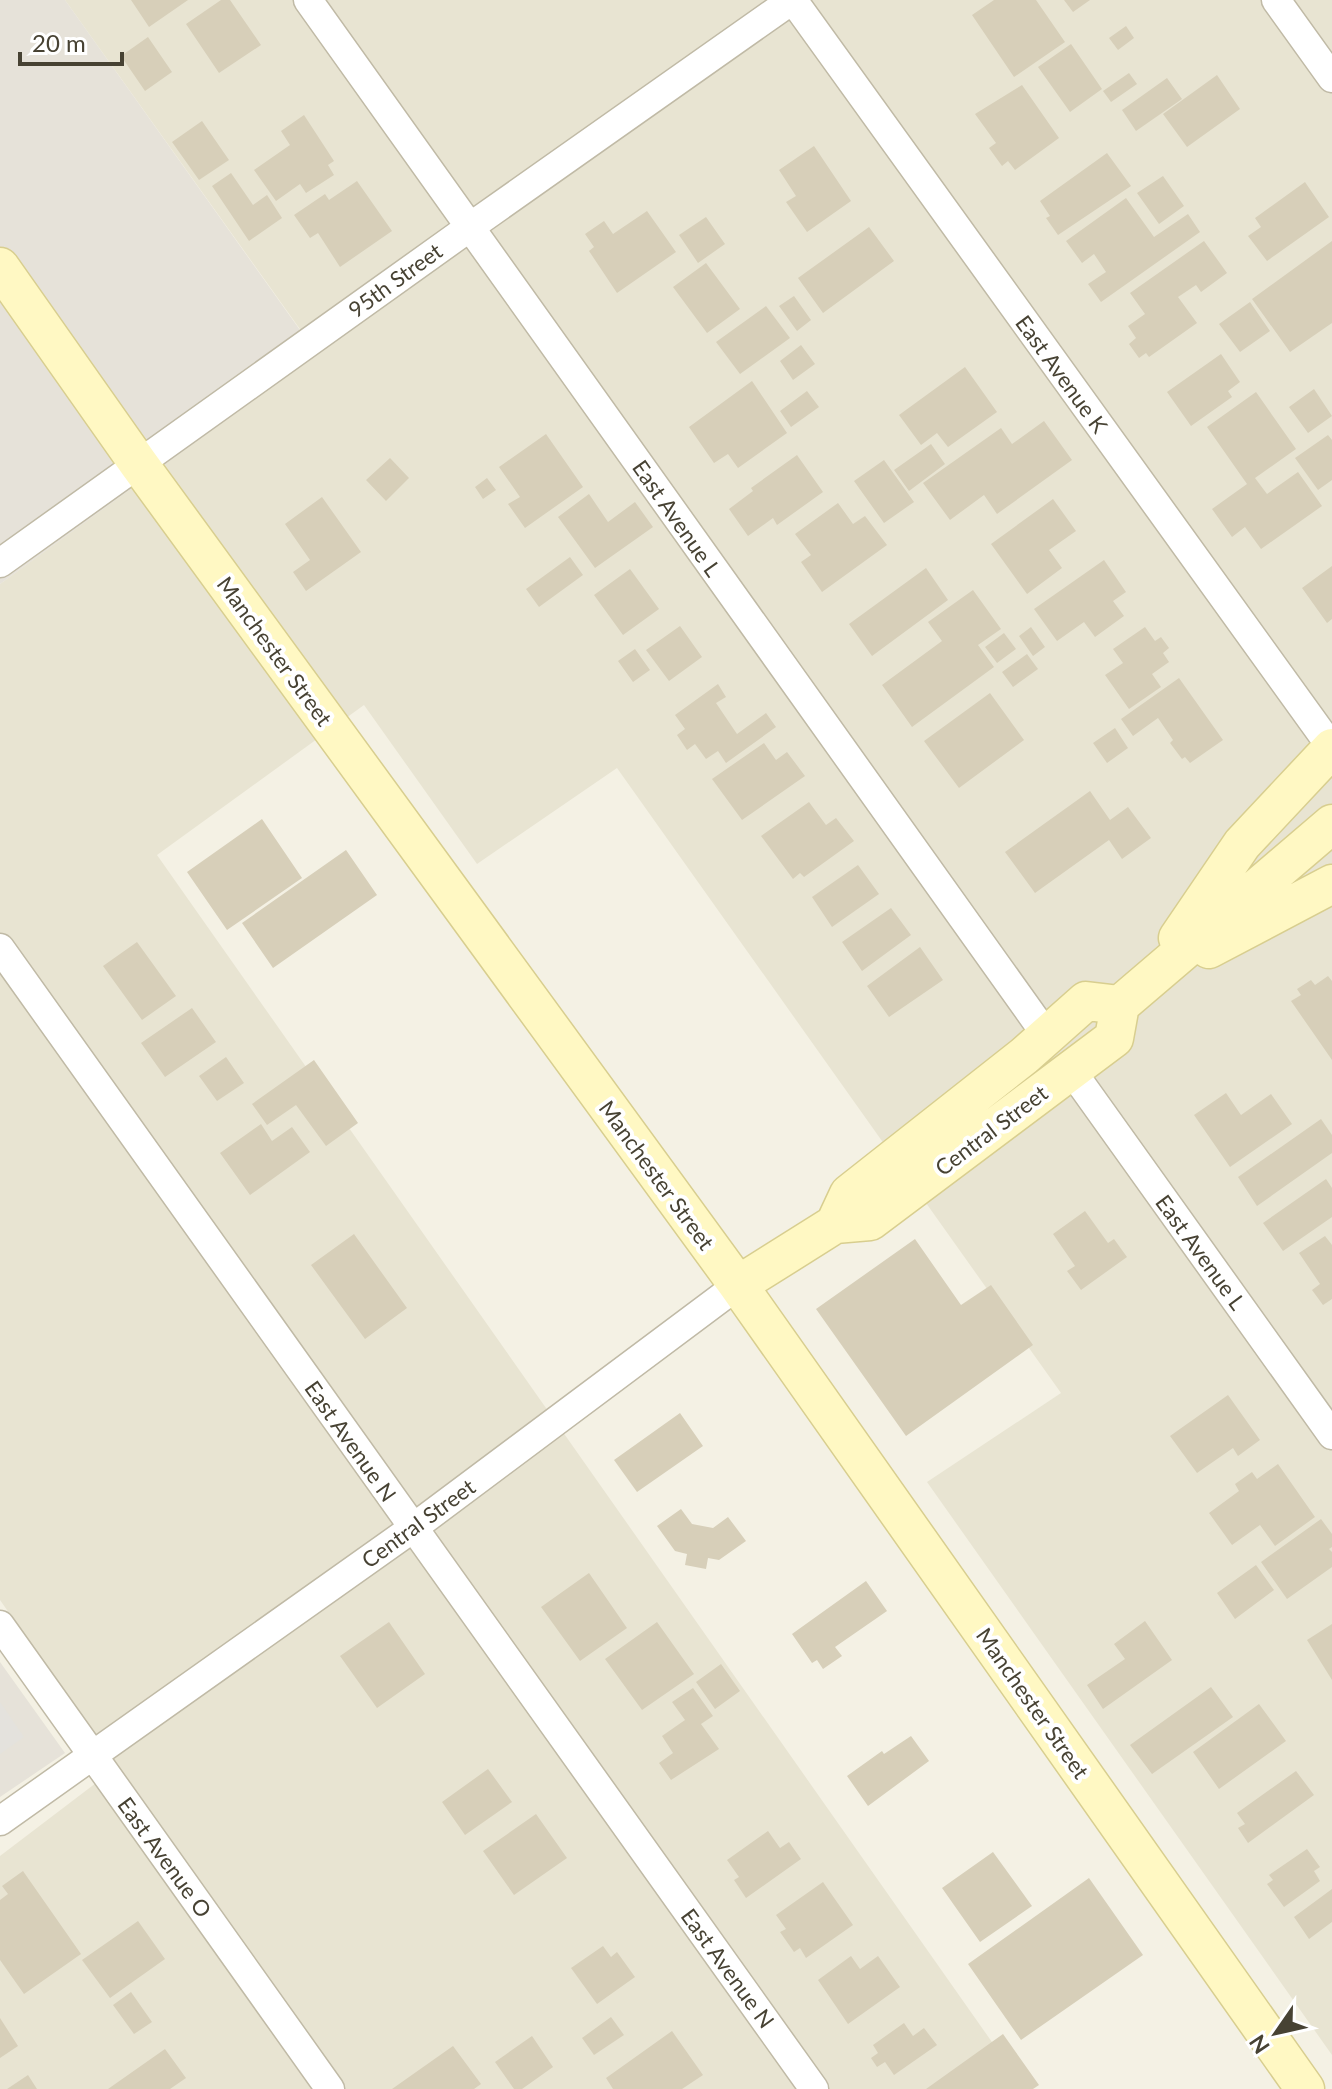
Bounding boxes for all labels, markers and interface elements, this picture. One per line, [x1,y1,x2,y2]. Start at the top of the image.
scale bar [20,16,122,66]
text: 20 m [32,28,86,57]
street label: 95th Street [343,237,447,323]
street label: East Avenue K [1010,310,1114,438]
street label: East Avenue L [627,455,727,581]
street label: Manchester Street [212,571,338,731]
street label: Central Street [930,1079,1053,1181]
street label: Manchester Street [594,1095,720,1255]
street label: East Avenue L [1150,1189,1252,1315]
street label: East Avenue N [299,1375,403,1507]
street label: Central Street [356,1473,480,1573]
street label: Manchester Street [971,1622,1095,1784]
street label: East Avenue O [112,1792,218,1922]
street label: East Avenue N [676,1903,780,2033]
north arrow [1236,1993,1316,2073]
text: N [1243,2030,1275,2059]

